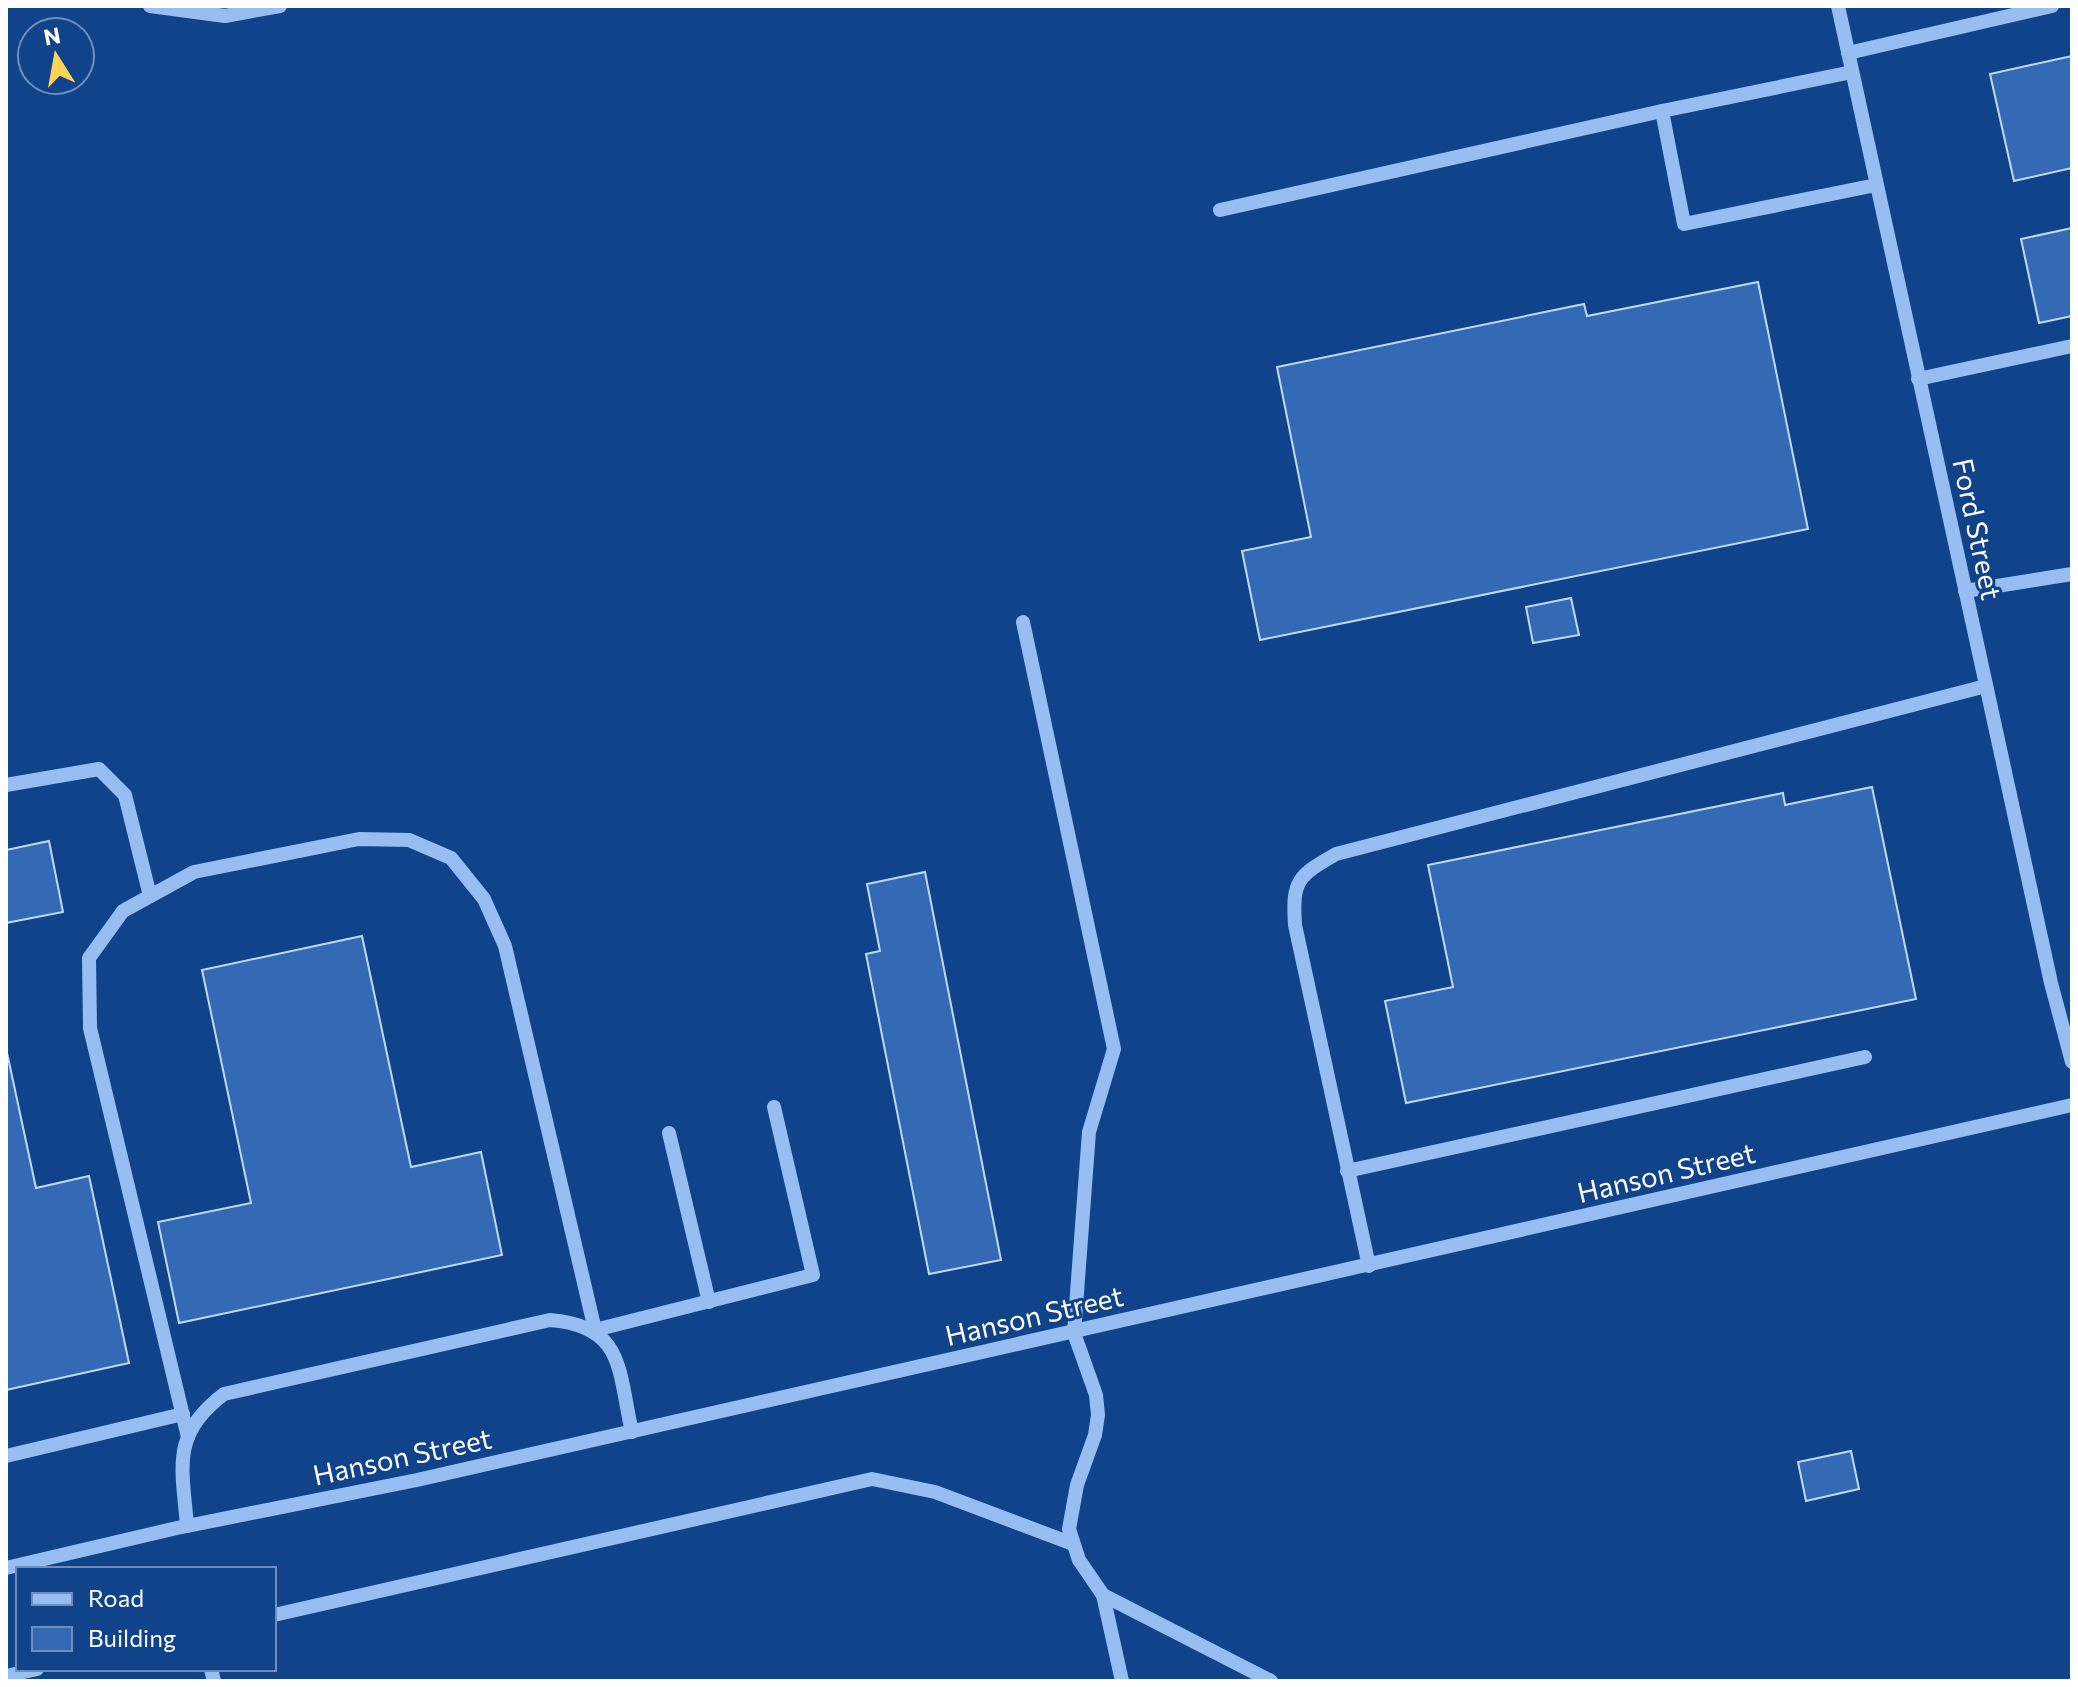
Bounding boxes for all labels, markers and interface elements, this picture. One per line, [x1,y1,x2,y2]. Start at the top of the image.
north arrow [16,16,96,96]
text: N [41,21,63,51]
street label: Ford Street [1946,455,2010,603]
street label: Hanson Street [1574,1135,1758,1209]
street label: Hanson Street [942,1278,1126,1352]
street label: Hanson Street [310,1420,494,1492]
legend [16,1567,276,1671]
text: Road [88,1583,144,1612]
text: Building [88,1623,176,1652]

